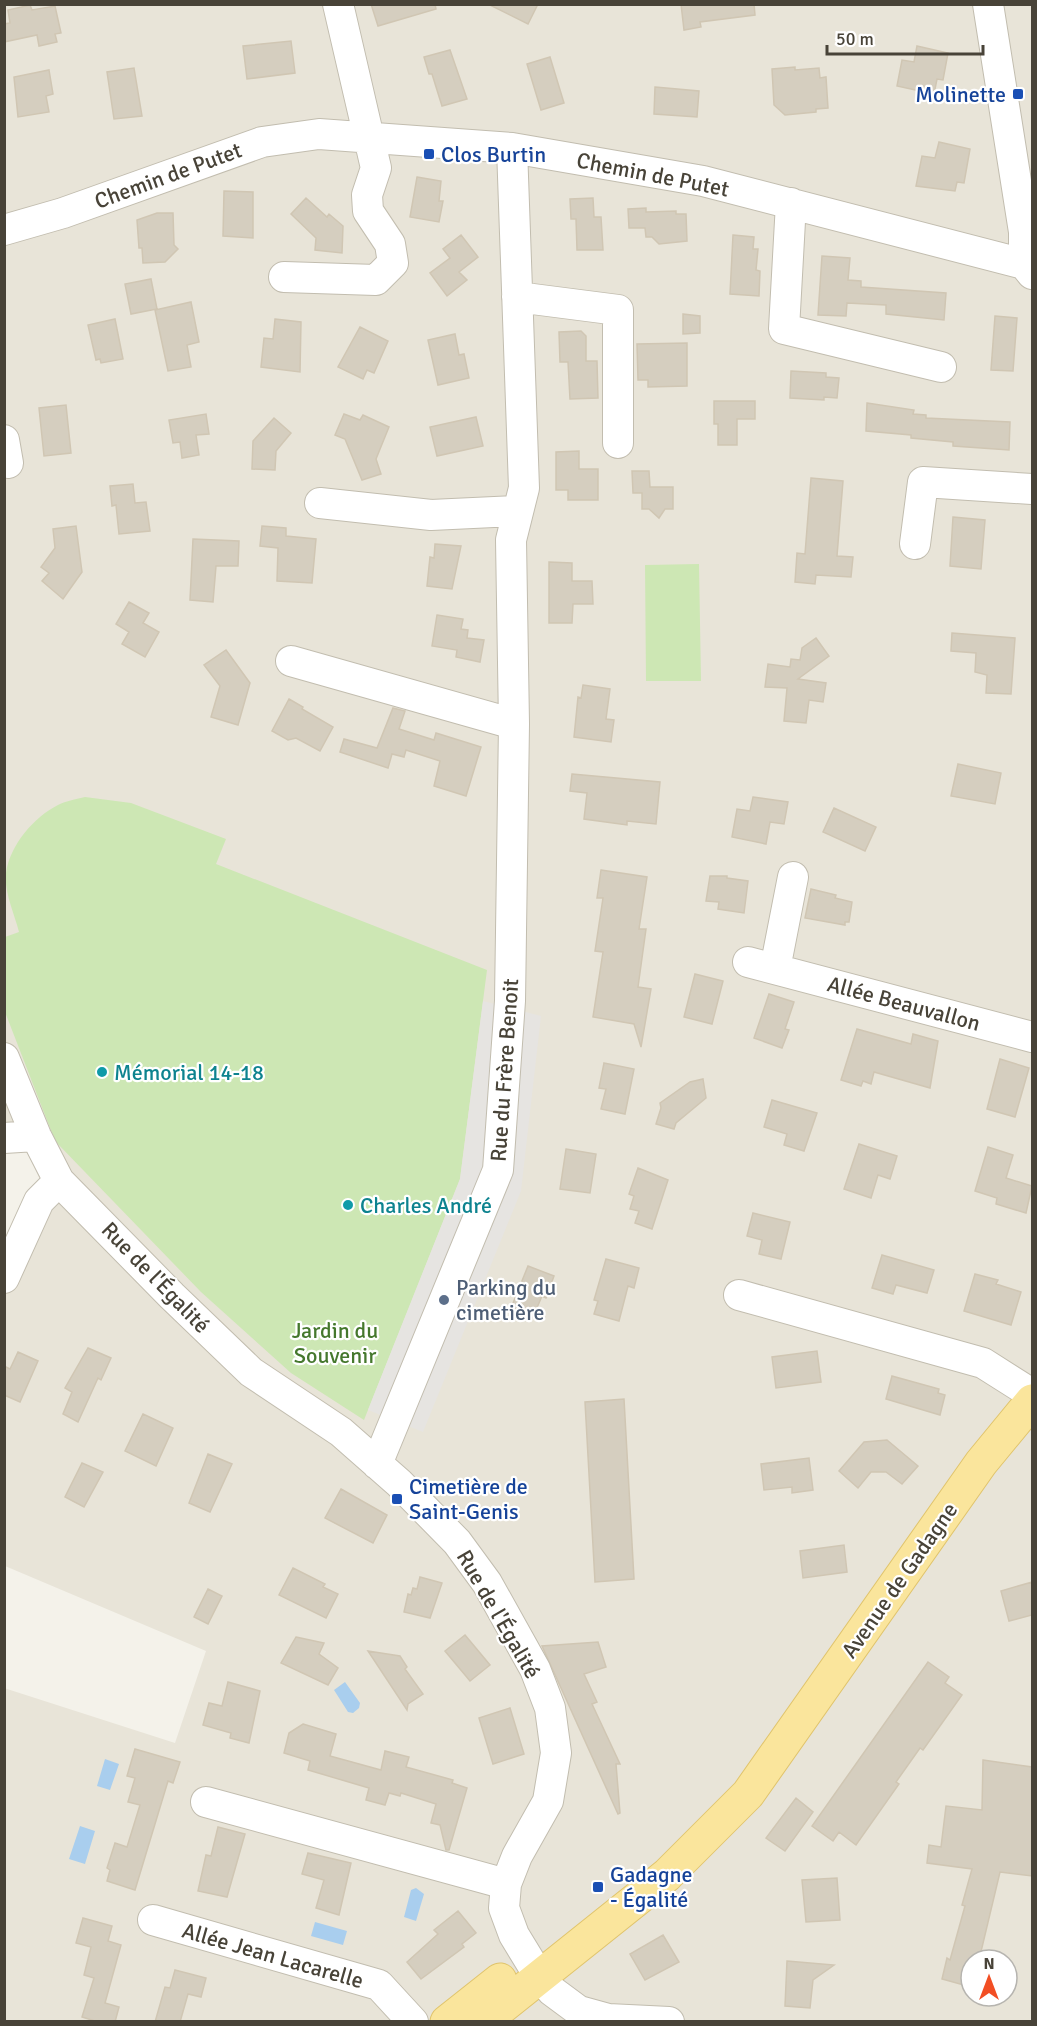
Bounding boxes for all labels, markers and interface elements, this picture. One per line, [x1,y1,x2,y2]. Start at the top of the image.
scale bar [827,18,983,56]
text: 50 m [836,28,874,50]
place label: Molinette [915,81,1006,108]
marker: Molinette [1011,87,1025,101]
street label: Chemin de Putet [91,136,246,215]
place label: Clos Burtin [441,141,546,168]
street label: Chemin de Putet [574,146,732,203]
marker: Clos Burtin [422,147,436,161]
street label: Allée Beauvallon [825,970,983,1037]
street label: Rue du Frère Benoit [485,977,524,1163]
place label: Mémorial 14-18 [114,1059,264,1086]
marker: Mémorial 14-18 [95,1065,109,1079]
place label: Charles André [360,1192,492,1219]
marker: Charles André [341,1198,355,1212]
street label: Rue de l'Égalité [96,1216,215,1339]
place label: Parking du cimetière [456,1274,556,1326]
marker: Parking du cimetière [437,1293,451,1307]
park label: Jardin du Souvenir [292,1317,378,1369]
place label: Cimetière de Saint-Genis [409,1473,528,1525]
marker: Cimetière de Saint-Genis [390,1492,404,1506]
street label: Avenue de Gadagne [836,1497,963,1663]
street label: Rue de l'Égalité [451,1545,546,1683]
place label: Gadagne - Égalité [610,1861,693,1913]
marker: Gadagne - Égalité [591,1880,605,1894]
street label: Allée Jean Lacarelle [179,1917,367,1994]
north arrow [959,1948,1019,2008]
text: N [983,1954,995,1974]

